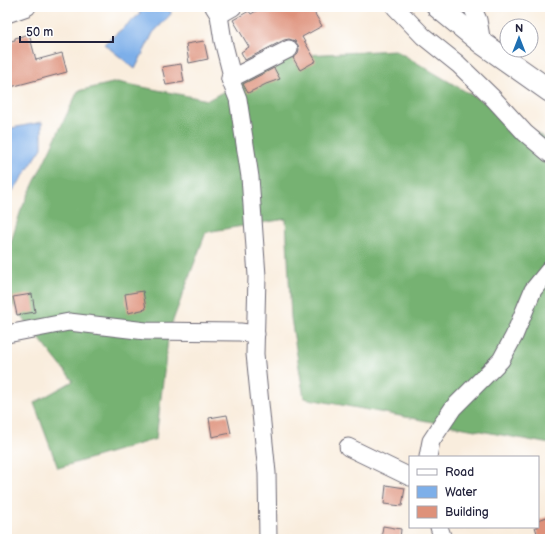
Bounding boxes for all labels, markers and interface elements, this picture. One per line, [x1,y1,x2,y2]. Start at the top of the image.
scale bar [20,18,113,44]
north arrow [499,18,539,58]
text: N [515,22,523,35]
text: 50 m [26,25,53,40]
legend [409,456,539,528]
text: Road [445,465,474,480]
text: Water [445,485,477,500]
text: Building [445,505,489,520]

